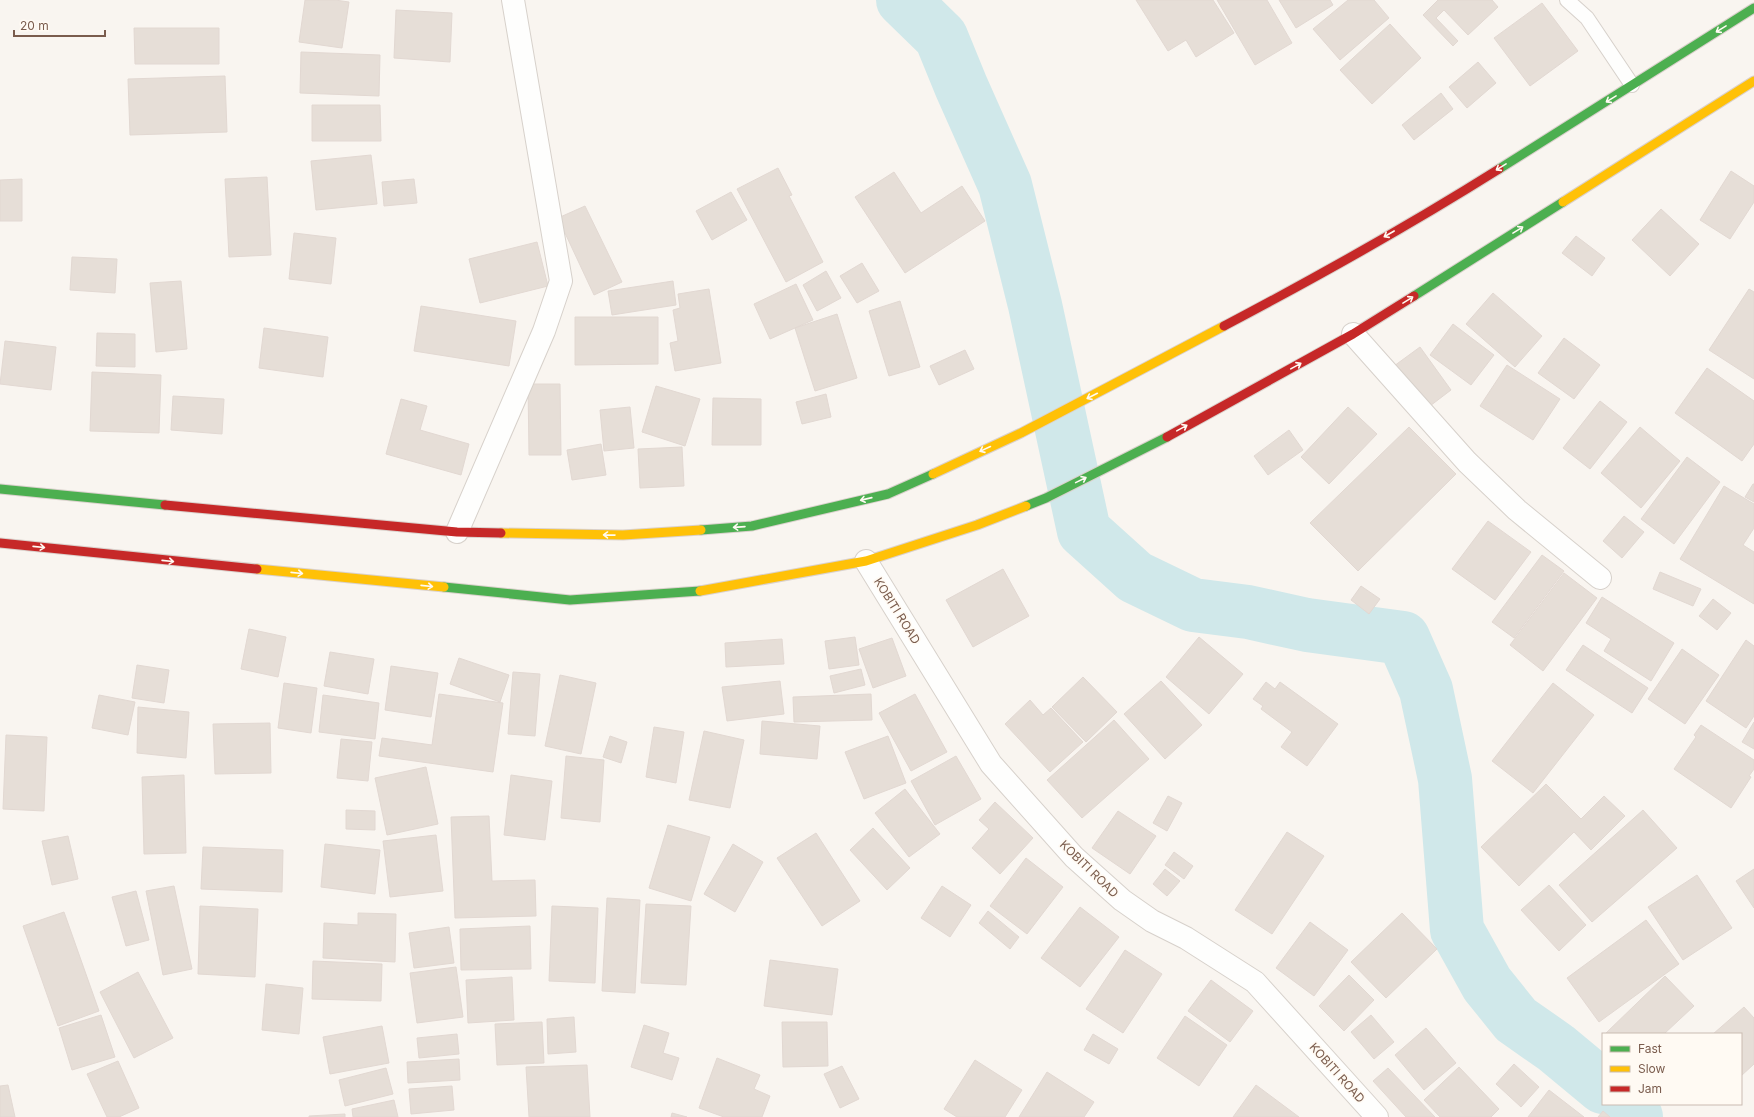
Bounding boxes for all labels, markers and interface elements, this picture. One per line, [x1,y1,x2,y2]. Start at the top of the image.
scale bar [14,12,105,38]
text: 20 m [20,18,49,33]
one-way arrow [1716,25,1727,33]
one-way arrow [1605,95,1617,103]
one-way arrow [1495,164,1507,172]
one-way arrow [1512,226,1523,234]
one-way arrow [1383,231,1395,239]
one-way arrow [1402,295,1414,303]
one-way arrow [1290,361,1302,369]
one-way arrow [1086,393,1098,401]
one-way arrow [1176,424,1188,432]
one-way arrow [980,446,992,454]
one-way arrow [1075,476,1087,483]
one-way arrow [859,496,872,504]
one-way arrow [733,524,746,531]
one-way arrow [603,531,616,539]
one-way arrow [32,543,45,551]
one-way arrow [161,557,174,564]
one-way arrow [290,570,303,577]
street label: KOBITI ROAD [871,575,924,647]
one-way arrow [420,582,433,590]
street label: KOBITI ROAD [1057,837,1122,900]
legend [1602,1033,1742,1105]
street label: KOBITI ROAD [1306,1040,1368,1106]
text: Fast [1638,1041,1662,1056]
text: Slow [1638,1061,1666,1076]
text: Jam [1638,1081,1662,1096]

